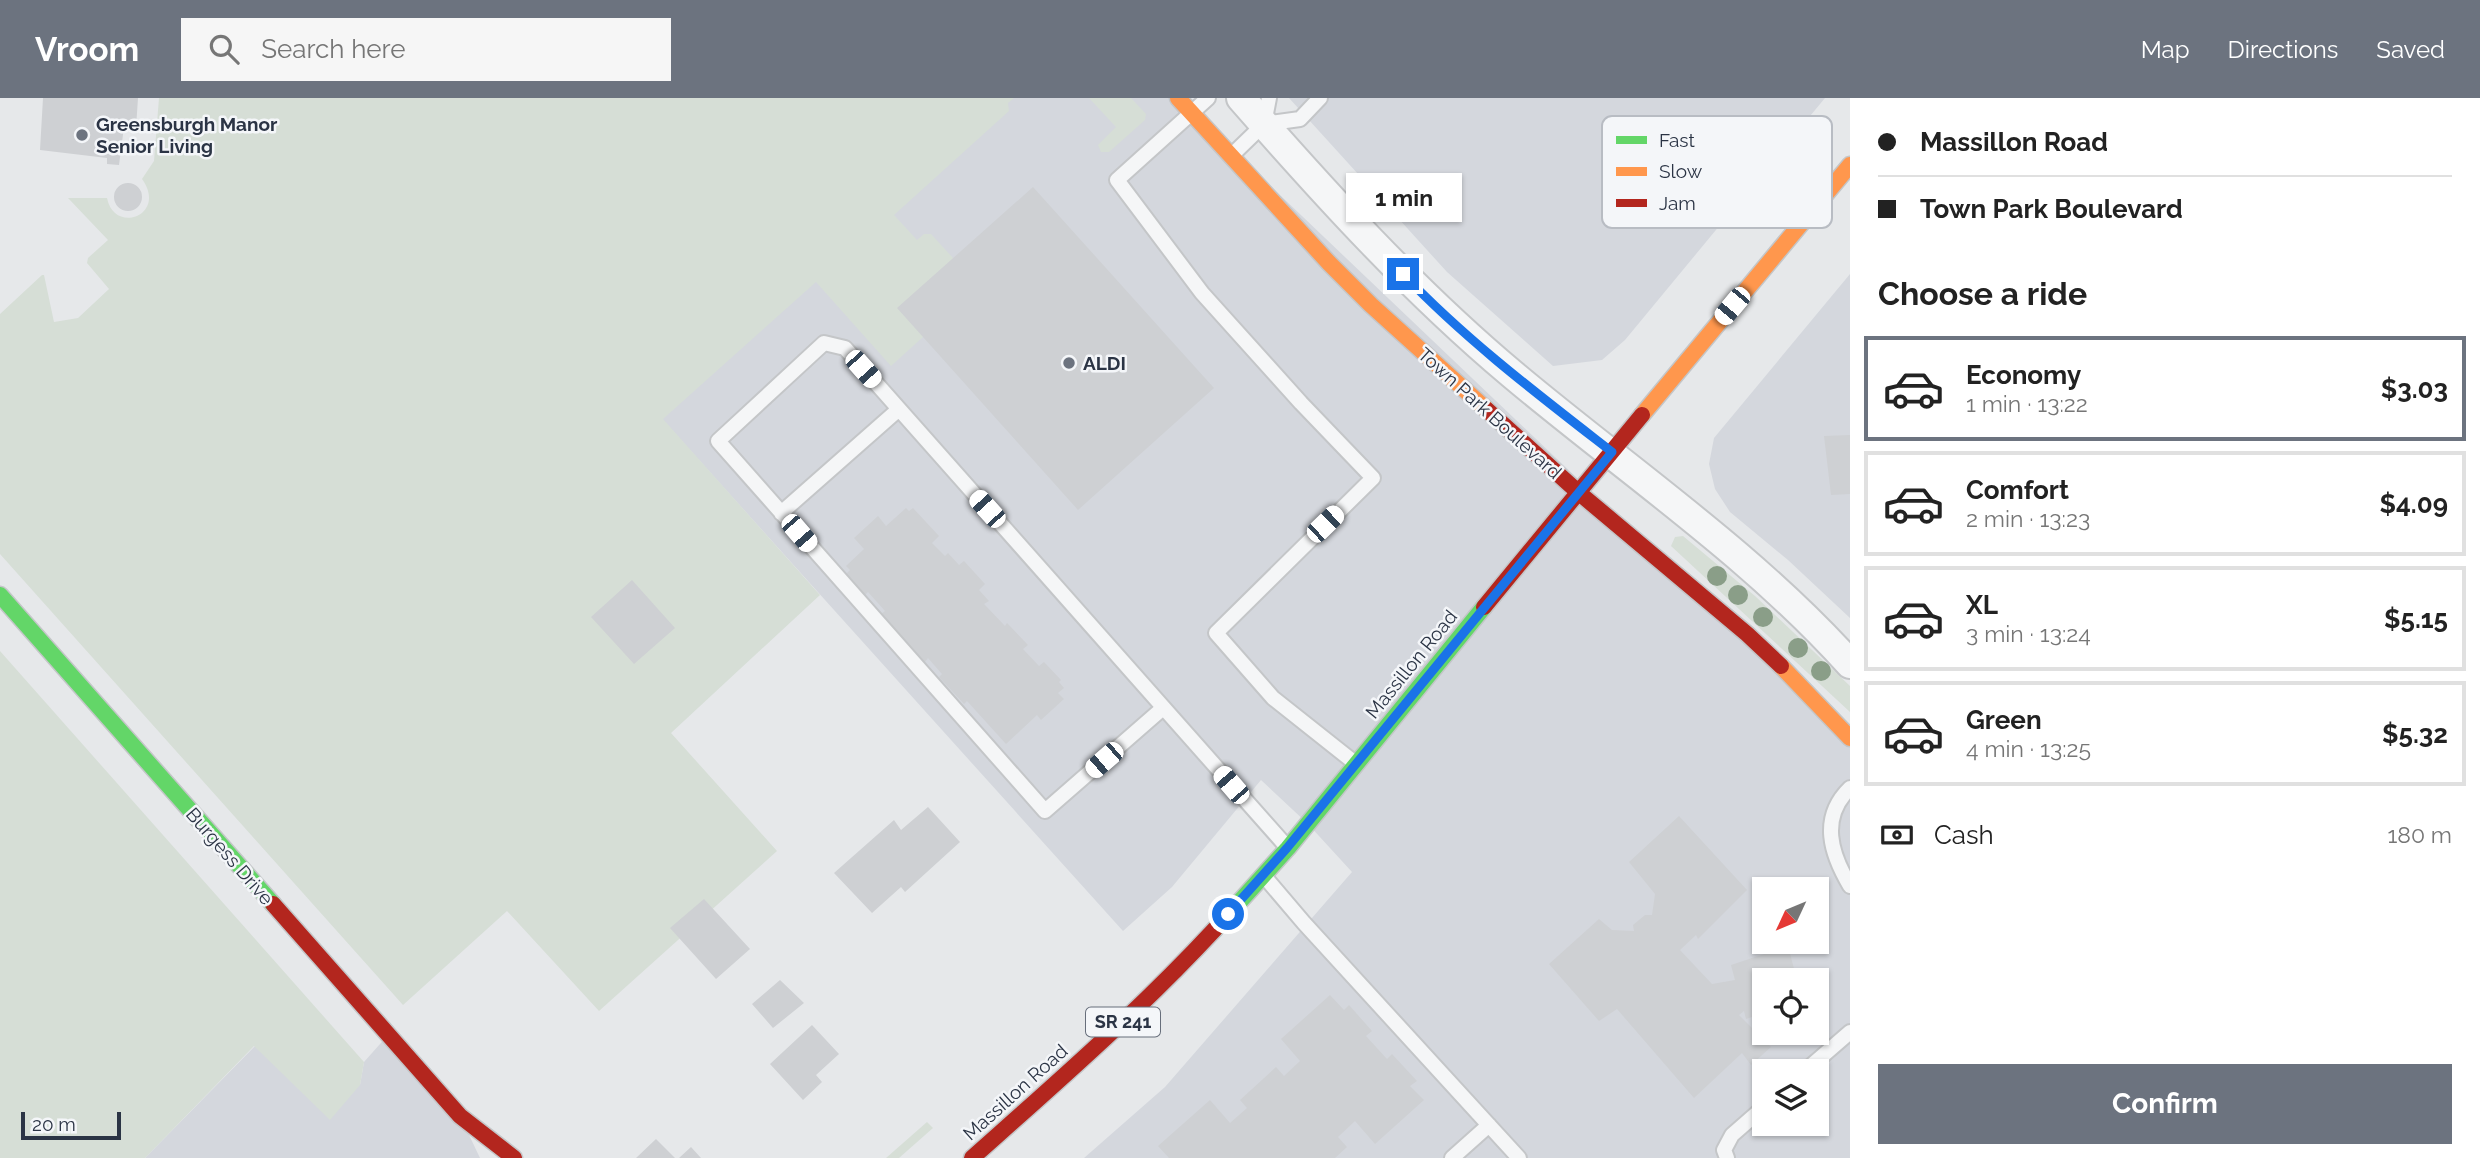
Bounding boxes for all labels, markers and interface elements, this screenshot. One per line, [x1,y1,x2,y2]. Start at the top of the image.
search box [181,18,671,81]
text: Vroom [35,30,139,69]
icon: search [205,30,243,68]
text: Search here [261,34,406,64]
text: Map [2141,35,2190,64]
text: Directions [2228,35,2338,64]
text: Saved [2376,35,2445,64]
place label: Greensburgh Manor Senior Living [96,113,278,157]
legend [1602,116,1832,228]
marker: Greensburgh Manor Senior Living [74,127,90,143]
text: Massillon Road [1920,127,2108,157]
text: Fast [1659,129,1695,151]
text: Slow [1659,160,1703,182]
callout: 1 min [1345,172,1461,222]
text: 1 min [1375,184,1433,211]
text: Jam [1659,192,1696,214]
text: Town Park Boulevard [1920,194,2183,224]
route end [1387,258,1419,290]
text: Choose a ride [1878,275,2087,312]
car [1711,283,1754,329]
street label: Town Park Boulevard [1414,343,1566,483]
car [842,346,885,392]
place label: ALDI [1083,352,1126,374]
marker: ALDI [1061,355,1077,371]
icon: car [1882,357,1945,420]
text: Economy [1966,360,2081,390]
text: $3.03 [2381,374,2448,404]
text: 1 min · 13:22 [1966,390,2088,417]
icon: car [1882,472,1945,535]
text: Comfort [1966,475,2069,505]
car [966,486,1009,532]
text: $4.09 [2380,489,2448,519]
car [1303,502,1348,546]
text: 2 min · 13:23 [1966,505,2090,532]
car [778,510,821,556]
icon: car [1882,587,1945,650]
text: XL [1966,590,1998,620]
text: $5.15 [2384,604,2448,634]
street label: Massillon Road [1361,606,1461,722]
text: 3 min · 13:24 [1966,620,2091,647]
icon: car [1882,702,1945,765]
text: Green [1966,705,2042,735]
text: $5.32 [2382,719,2448,749]
text: 4 min · 13:25 [1966,735,2091,762]
car [1082,738,1127,782]
car [1210,762,1253,808]
street label: Burgess Drive [182,803,278,909]
icon: cash [1878,816,1916,854]
text: Cash [1934,820,1994,850]
text: 180 m [2387,821,2452,848]
north arrow [1752,877,1829,954]
map controls [1752,877,1829,1136]
route start [1212,898,1244,930]
button: locate [1752,968,1829,1045]
road number: SR 241 [1086,1007,1160,1037]
street label: Massillon Road [958,1039,1072,1145]
button: layers [1752,1059,1829,1136]
button: Confirm [1878,1064,2452,1144]
scale bar [21,1109,121,1141]
text: 20 m [32,1113,76,1135]

